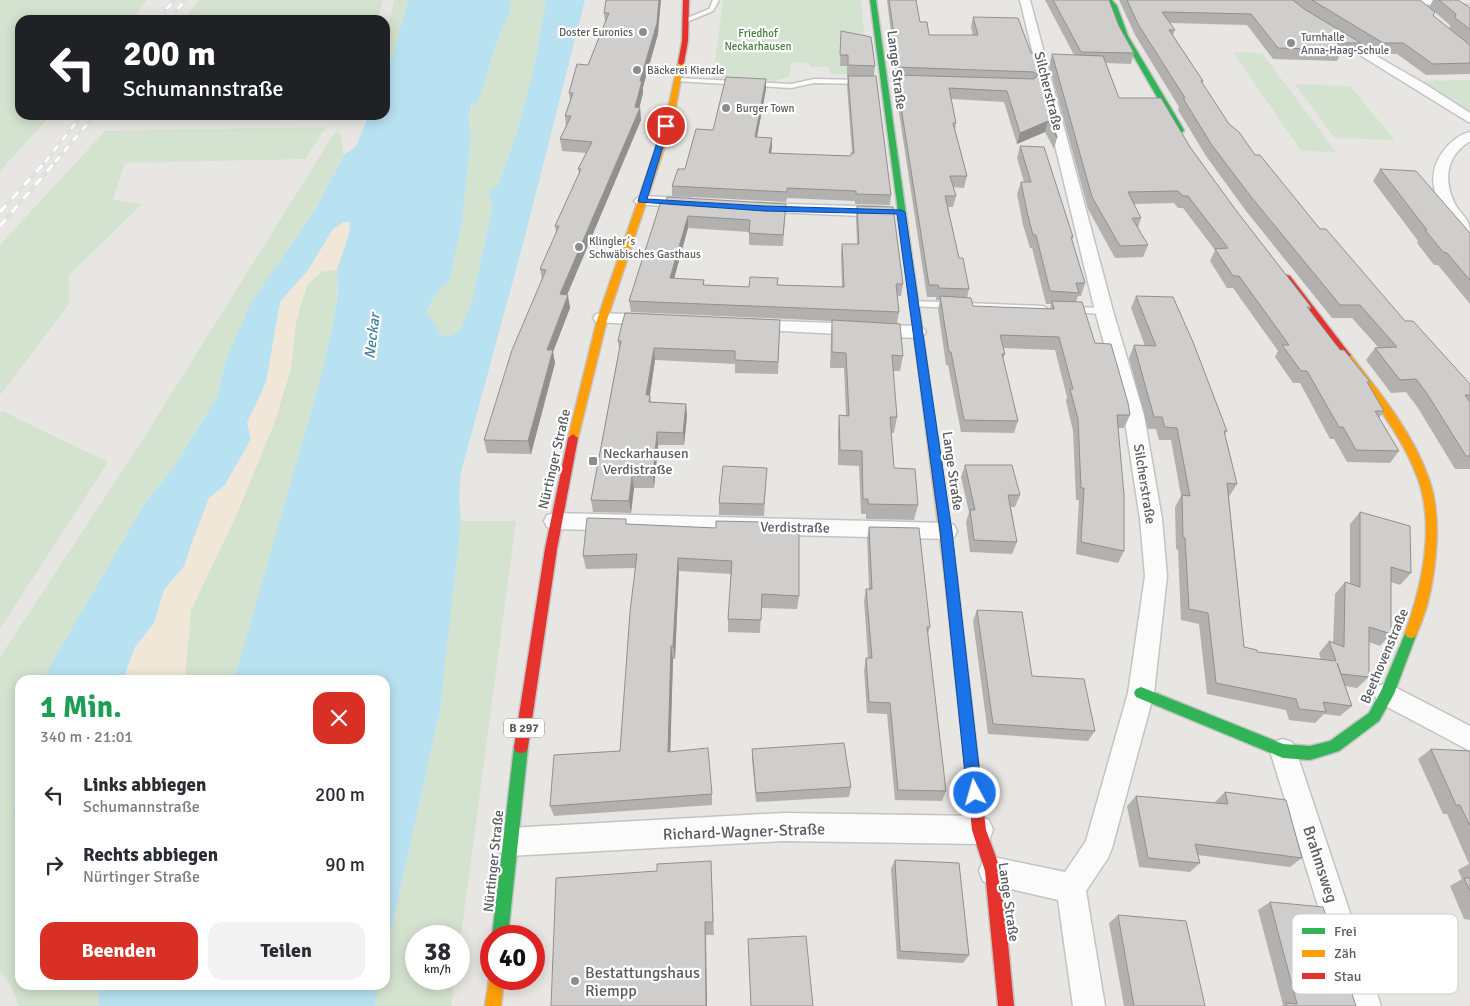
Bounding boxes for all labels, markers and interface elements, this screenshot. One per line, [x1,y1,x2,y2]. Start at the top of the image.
place label: Doster Euronics [559,26,633,39]
marker: Doster Euronics [637,26,649,38]
park label: Friedhof Neckarhausen [724,27,792,53]
street label: Lange Straße [883,29,910,111]
place label: Turnhalle Anna-Haag-Schule [1301,31,1389,57]
text: 200 m [123,32,216,75]
icon: left [40,35,105,100]
marker: Turnhalle Anna-Haag-Schule [1285,37,1297,49]
street label: Silcherstraße [1030,50,1067,132]
marker: Bäckerei Kienzle [631,64,643,76]
place label: Bäckerei Kienzle [647,64,725,77]
text: Schumannstraße [123,75,284,102]
marker: Burger Town [720,102,732,114]
place label: Burger Town [736,102,794,115]
pin [645,105,687,147]
icon: arrive [652,112,680,140]
place label: Klingler´s Schwäbisches Gasthaus [589,235,701,261]
marker: Klingler´s Schwäbisches Gasthaus [573,241,585,253]
water label: Neckar [360,310,384,360]
street label: Nürtinger Straße [535,407,574,511]
street label: Lange Straße [939,430,966,512]
street label: Silcherstraße [1130,443,1159,525]
place label: Neckarhausen Verdistraße [603,445,689,478]
marker: Neckarhausen Verdistraße [587,455,599,467]
street label: Verdistraße [760,518,830,537]
street label: Beethovenstraße [1357,606,1412,706]
text: 1 Min. [40,689,122,726]
button: close [313,692,365,744]
road number: B 297 [504,718,544,738]
text: 340 m · 21:01 [40,727,133,747]
position arrow [948,766,1000,818]
text: Links abbiegen [83,773,206,797]
icon: left [40,781,68,809]
text: 200 m [315,783,365,807]
text: Schumannstraße [83,797,200,817]
street label: Nürtinger Straße [480,809,507,913]
street label: Richard-Wagner-Straße [663,819,825,845]
street label: Brahmsweg [1298,823,1342,905]
text: Rechts abbiegen [83,843,218,867]
icon: right [40,851,68,879]
text: 90 m [325,853,365,877]
street label: Lange Straße [995,861,1022,943]
text: Nürtinger Straße [83,867,200,887]
legend [1292,914,1458,994]
button: Beenden [40,922,198,980]
button: Teilen [208,922,365,980]
text: Frei [1334,923,1357,940]
speed limit sign: 40 [480,925,545,990]
text: 38 [424,936,451,967]
text: Zäh [1334,945,1356,962]
text: km/h [424,962,451,977]
place label: Bestattungshaus Riempp [585,963,700,1001]
text: Stau [1334,968,1361,985]
marker: Bestattungshaus Riempp [569,975,581,987]

